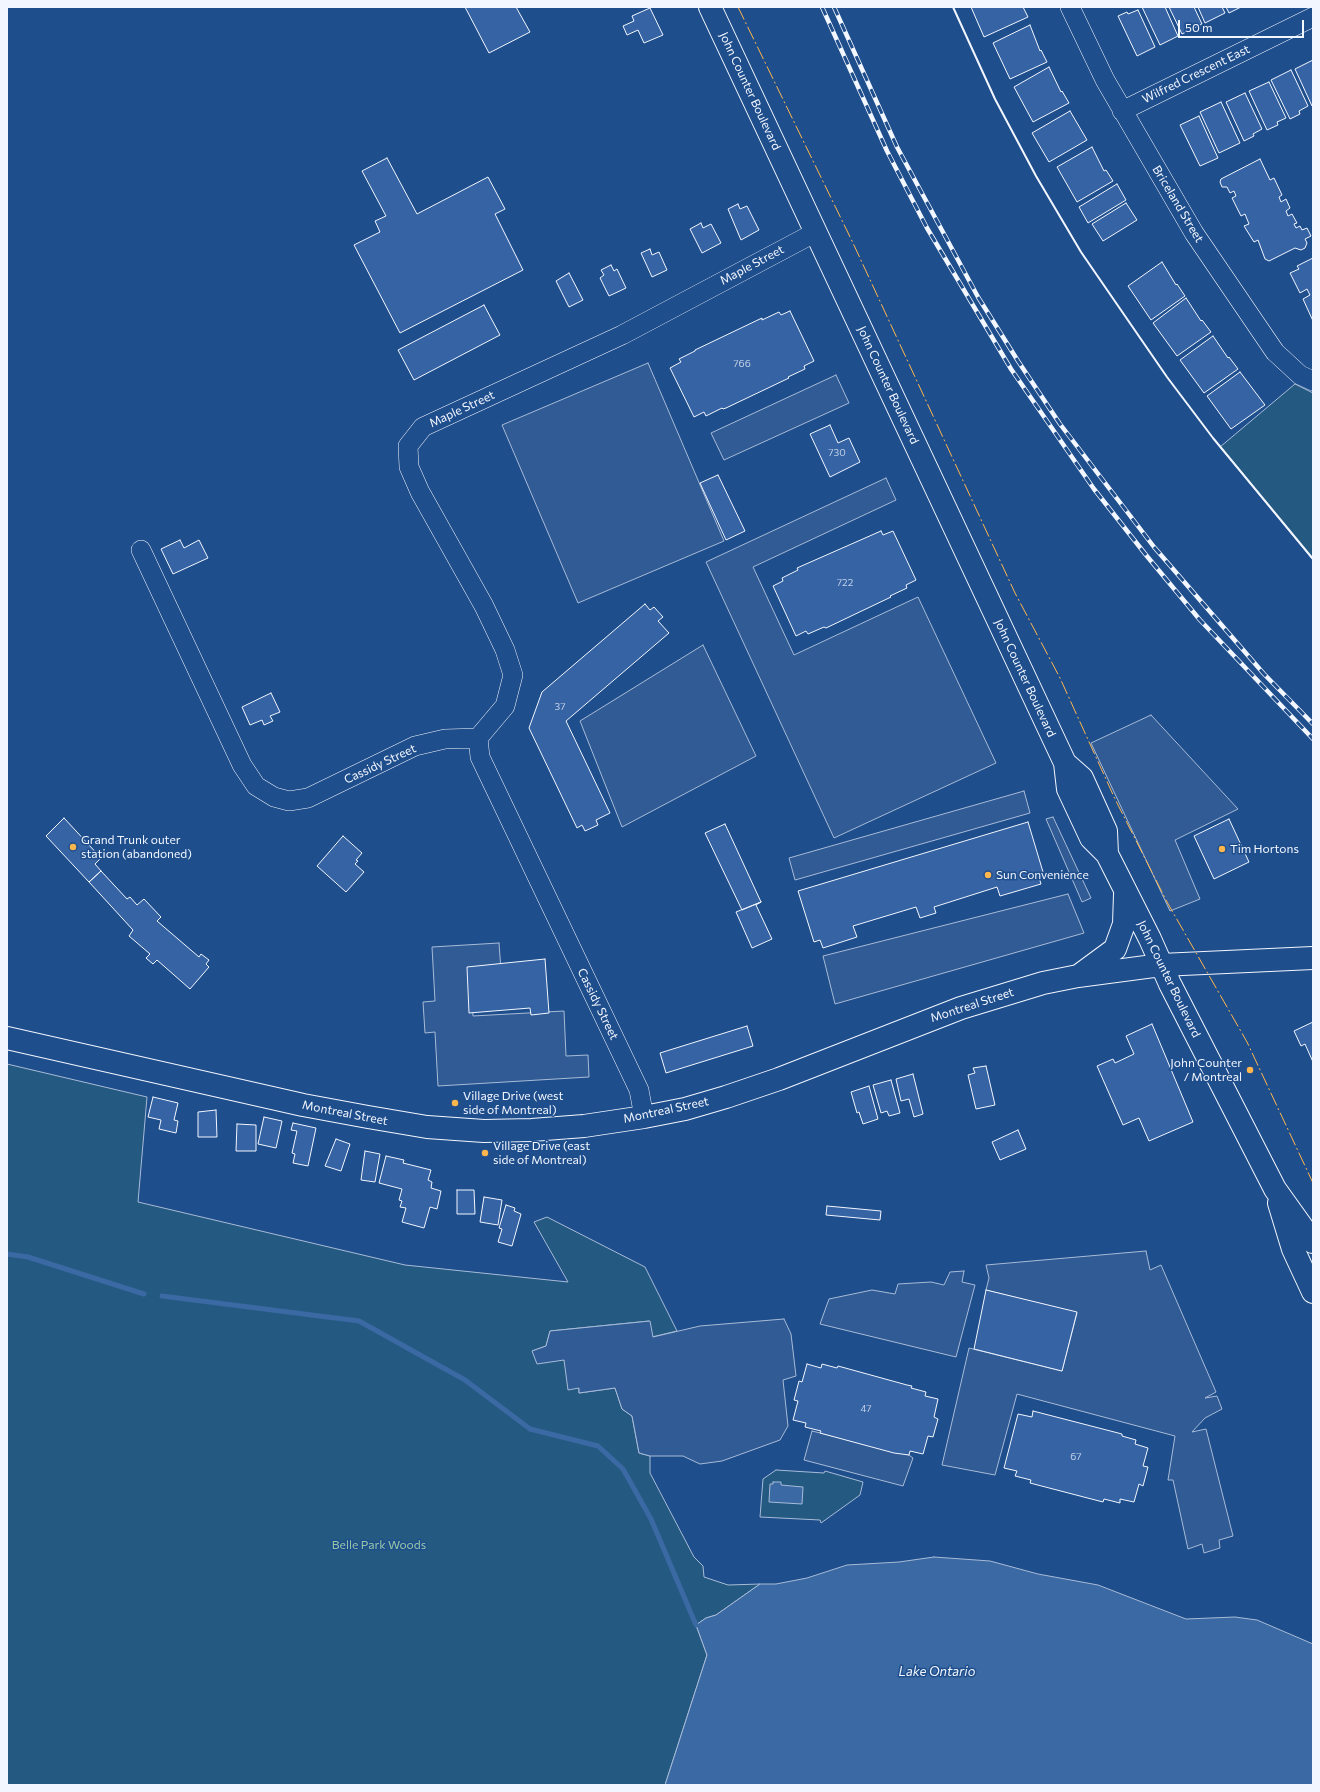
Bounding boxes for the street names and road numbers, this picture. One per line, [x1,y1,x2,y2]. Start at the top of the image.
street label: John Counter Boulevard [716,30,784,152]
street label: Wilfred Crescent East [1140,42,1252,106]
street label: Briceland Street [1149,163,1207,245]
street label: Maple Street [718,242,786,288]
street label: John Counter Boulevard [854,324,922,446]
street label: Maple Street [427,388,497,430]
street label: John Counter Boulevard [991,617,1059,739]
street label: Cassidy Street [342,741,418,787]
street label: John Counter Boulevard [1134,918,1204,1040]
street label: Cassidy Street [574,966,622,1042]
street label: Montreal Street [928,985,1016,1025]
street label: Montreal Street [622,1094,710,1126]
street label: Montreal Street [301,1098,389,1128]

